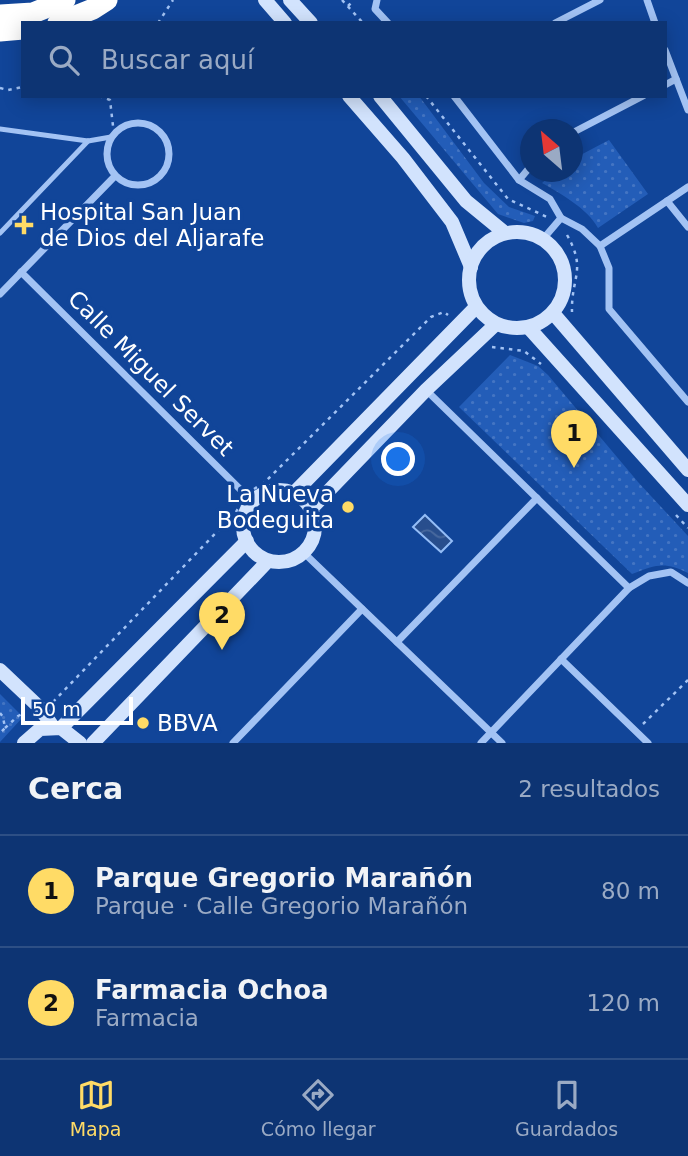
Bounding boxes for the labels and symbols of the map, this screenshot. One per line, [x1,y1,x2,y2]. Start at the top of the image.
north arrow [520,119,583,182]
place label: Hospital San Juan de Dios del Aljarafe [40,199,264,251]
marker: Hospital San Juan de Dios del Aljarafe [14,215,34,235]
street label: Calle Miguel Servet [63,285,239,461]
pin: 1 [551,410,597,468]
your location [381,442,415,476]
place label: La Nueva Bodeguita [217,481,334,533]
marker: La Nueva Bodeguita [340,499,356,515]
pin: 2 [199,592,245,650]
scale bar [21,694,133,726]
place label: BBVA [157,710,218,736]
marker: BBVA [135,715,151,731]

